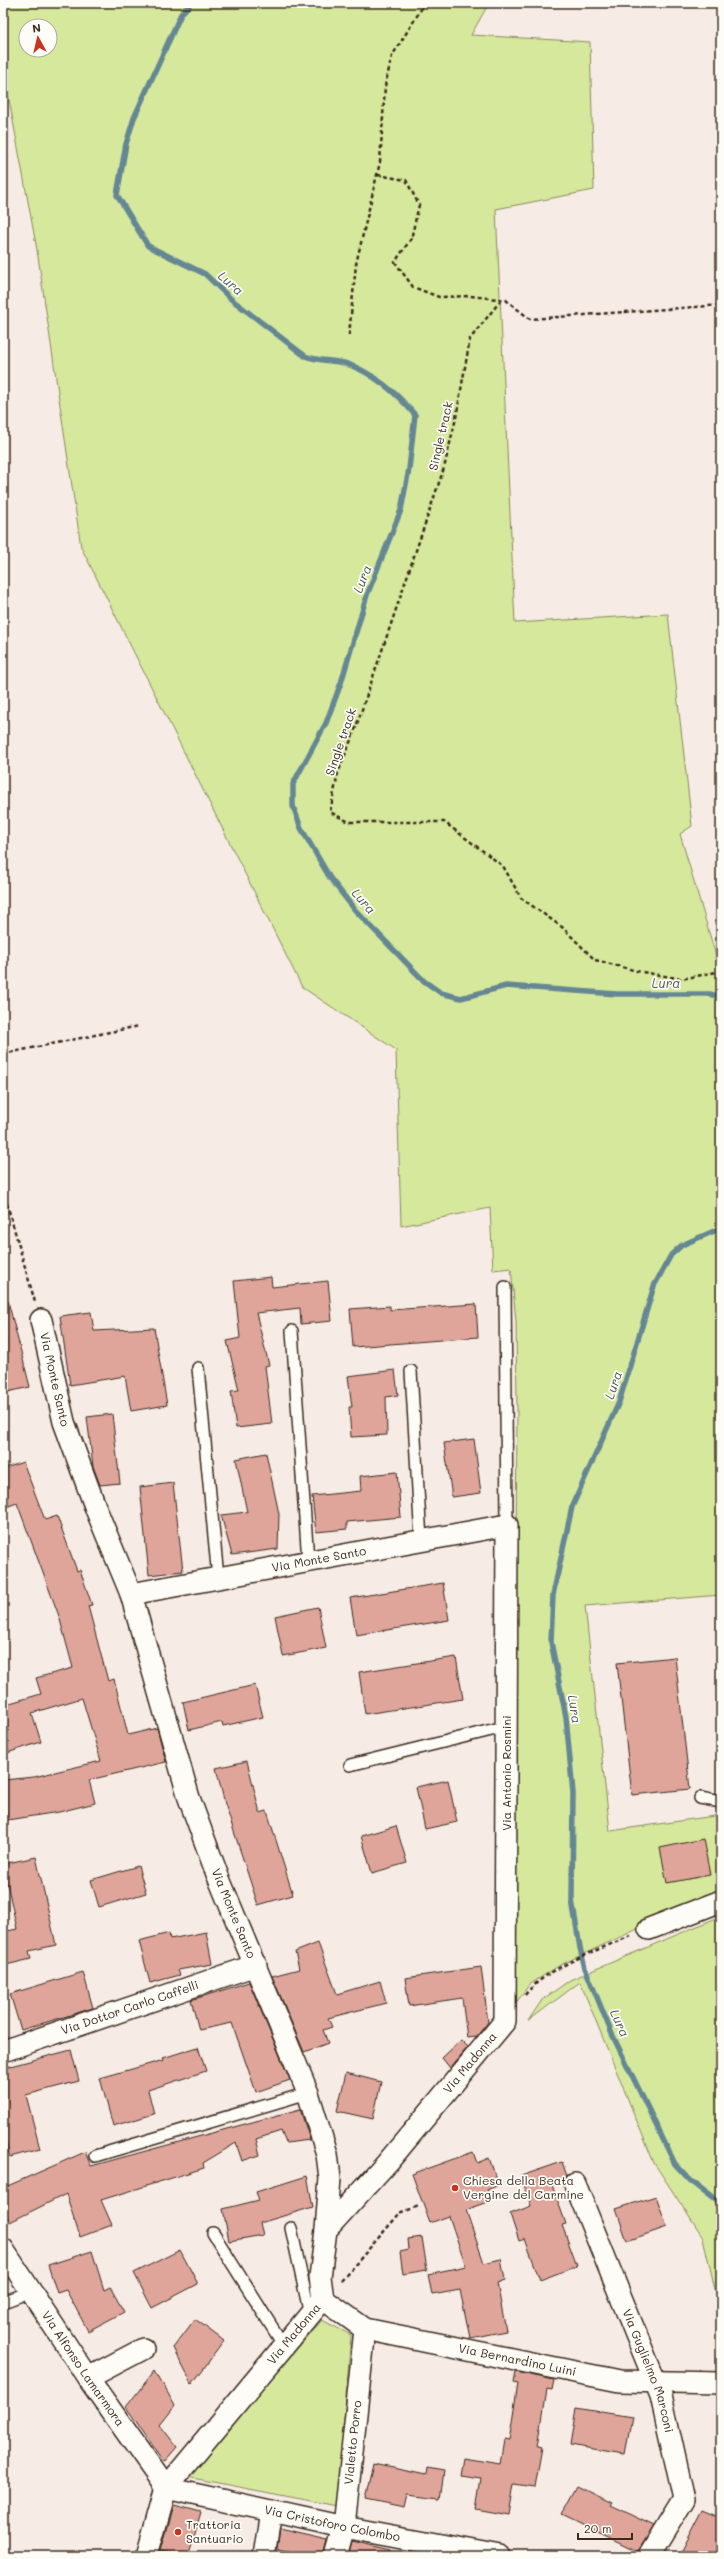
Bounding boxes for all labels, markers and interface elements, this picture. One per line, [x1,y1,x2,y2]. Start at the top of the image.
north arrow [18,18,58,58]
text: N [31,20,42,36]
water label: Lura [215,267,248,299]
street label: Single track [424,400,456,472]
water label: Lura [348,562,375,595]
street label: Single track [321,706,359,778]
water label: Lura [349,884,380,917]
water label: Lura [652,974,680,991]
street label: Via Monte Santo [37,1331,74,1429]
water label: Lura [600,1369,625,1401]
street label: Via Monte Santo [270,1542,367,1575]
water label: Lura [565,1693,586,1724]
street label: Via Antonio Rosmini [498,1715,514,1831]
street label: Via Monte Santo [209,1866,260,1960]
street label: Via Dottor Carlo Caffelli [59,1976,200,2038]
water label: Lura [607,2006,634,2039]
street label: Via Madonna [439,2028,500,2096]
place label: Chiesa della Beata Vergine del Carmine [463,2172,584,2202]
marker: Chiesa della Beata Vergine del Carmine [450,2183,460,2193]
street label: Via Madonna [263,2299,324,2367]
street label: Via Guglielmo Marconi [620,2306,678,2434]
street label: Via Alfonso Lamarmora [39,2307,129,2429]
street label: Via Bernardino Luini [457,2339,578,2379]
street label: Vialetto Porro [340,2400,364,2485]
street label: Via Cristoforo Colombo [263,2501,402,2544]
scale bar [578,2515,632,2541]
place label: Trattoria Santuario [186,2516,243,2546]
text: 20 m [584,2520,612,2536]
marker: Trattoria Santuario [173,2527,183,2537]

